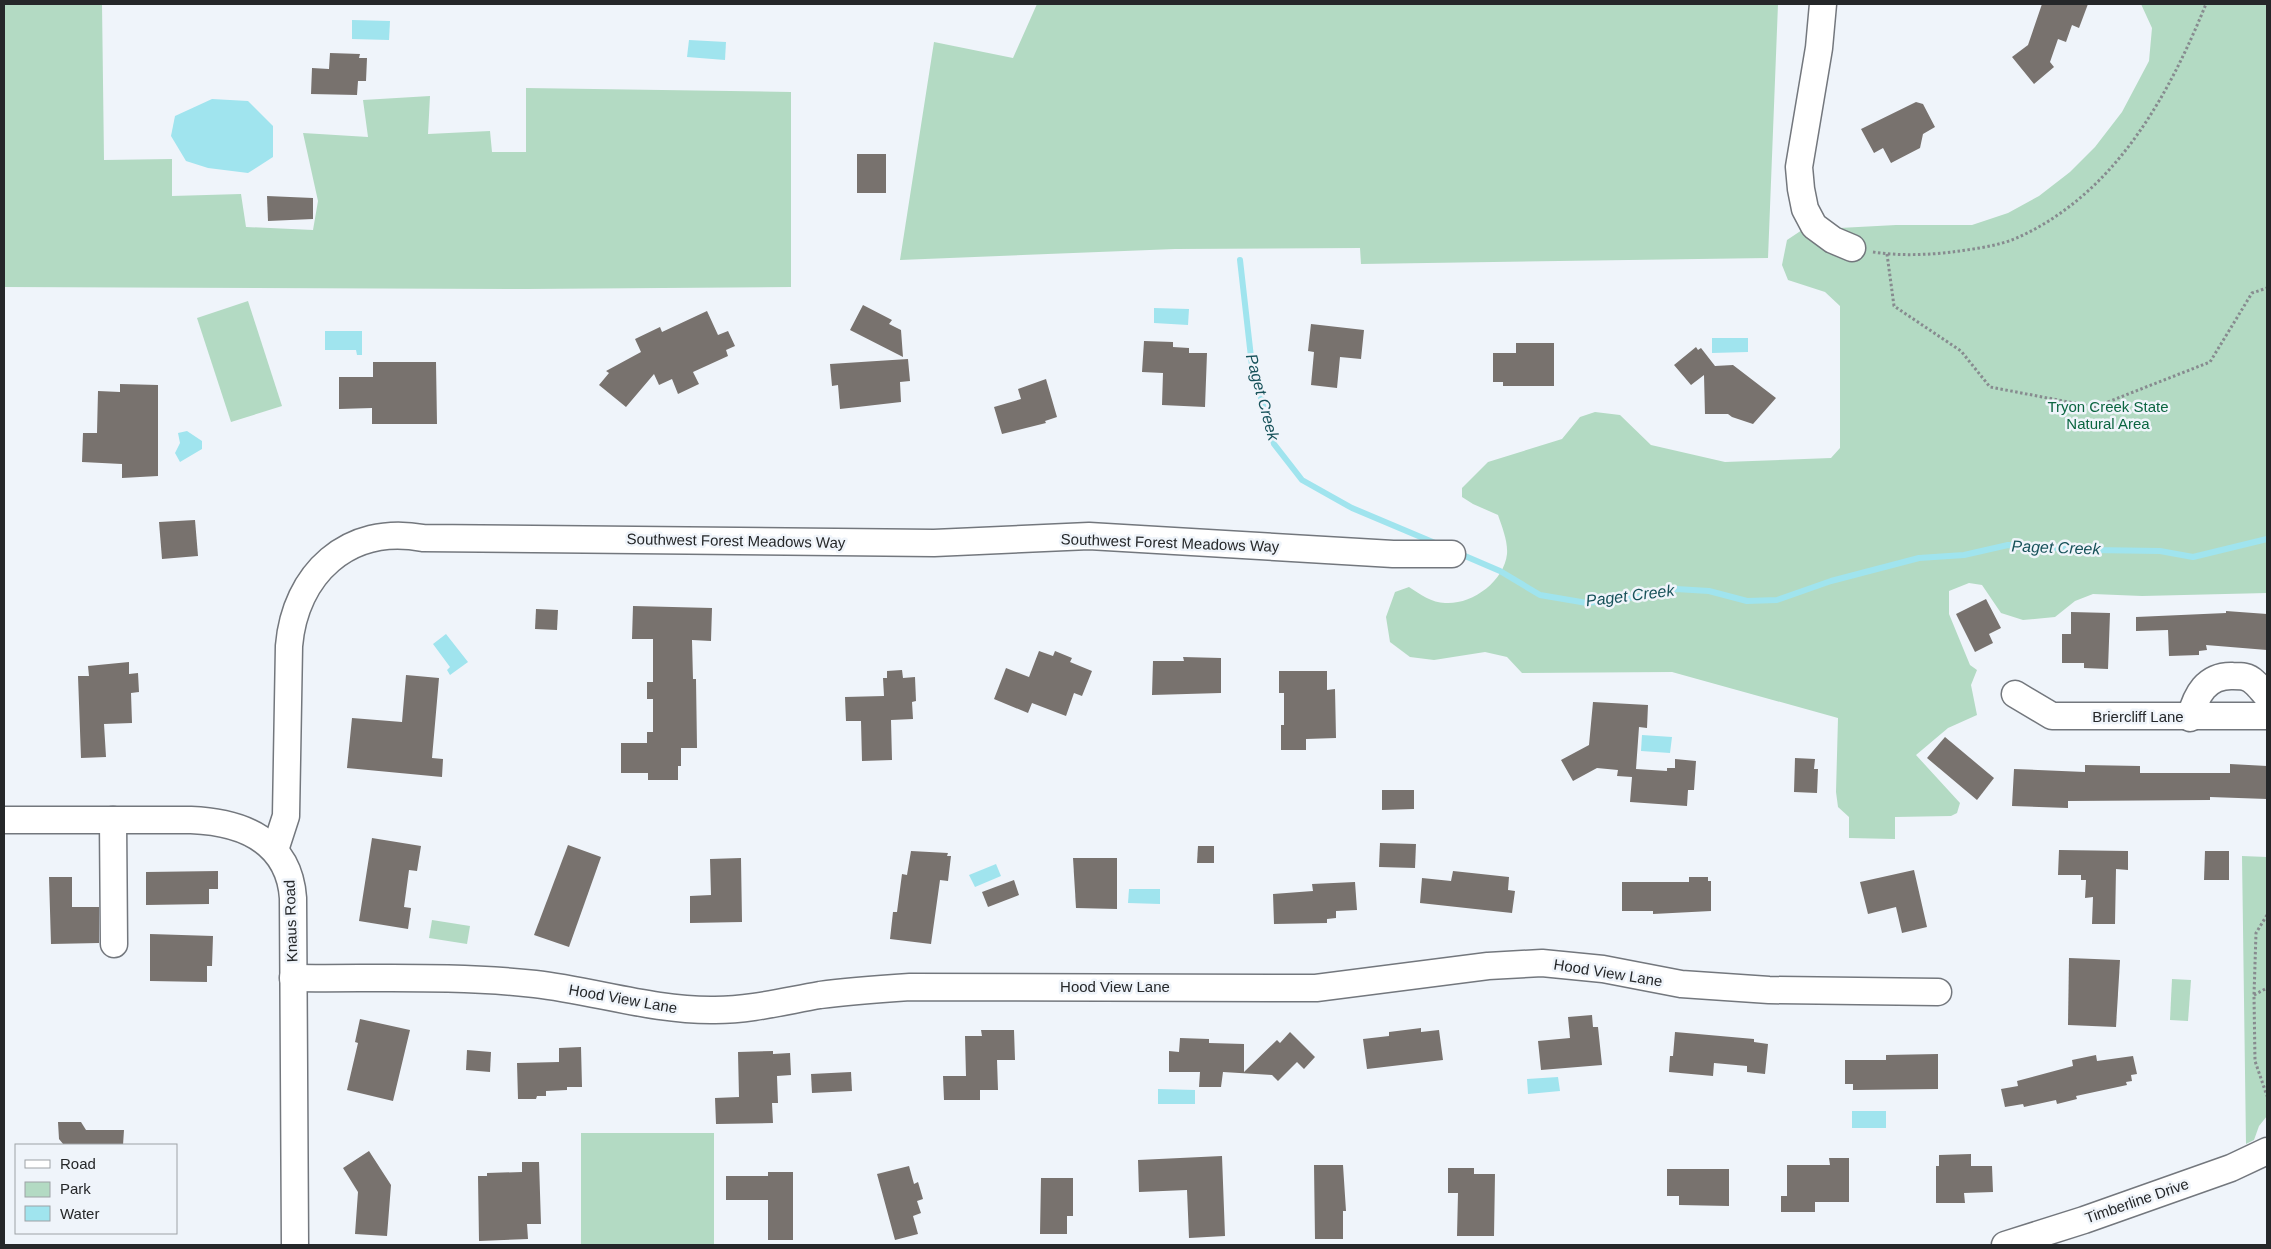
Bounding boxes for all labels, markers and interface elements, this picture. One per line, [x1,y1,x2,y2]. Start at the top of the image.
water label: Paget Creek [1243,352,1282,443]
park label: Tryon Creek State Natural Area [2047,398,2169,432]
street label: Southwest Forest Meadows Way [627,530,846,551]
street label: Southwest Forest Meadows Way [1060,530,1280,555]
water label: Paget Creek [2011,537,2102,558]
water label: Paget Creek [1585,582,1676,609]
street label: Briercliff Lane [2092,708,2184,725]
street label: Knaus Road [281,879,300,963]
street label: Hood View Lane [1553,956,1664,989]
street label: Hood View Lane [1060,978,1170,995]
street label: Hood View Lane [568,981,679,1016]
legend [15,1144,178,1234]
text: Road [60,1155,96,1172]
street label: Timberline Drive [2083,1175,2191,1226]
text: Park [60,1180,91,1197]
text: Water [60,1205,99,1222]

